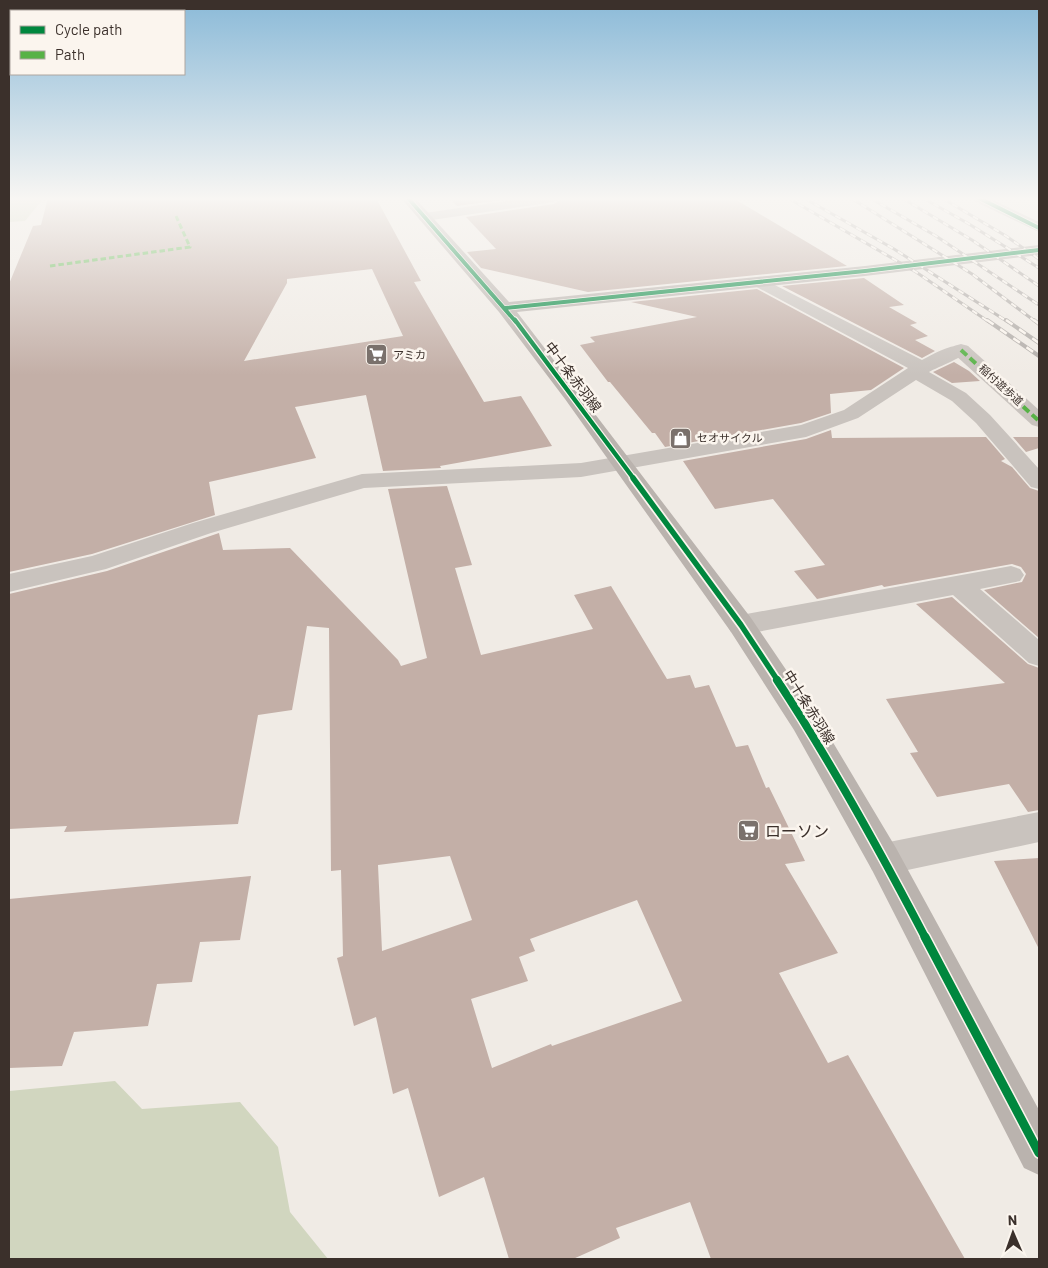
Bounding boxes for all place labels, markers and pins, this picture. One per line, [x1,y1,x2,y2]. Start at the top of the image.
supermarket icon: アミカ [365,343,389,367]
place label: アミカ [393,348,426,361]
shop icon: セオサイクル [669,426,693,450]
place label: セオサイクル [697,431,762,444]
supermarket icon: ローソン [737,819,761,843]
place label: ローソン [765,821,829,840]

